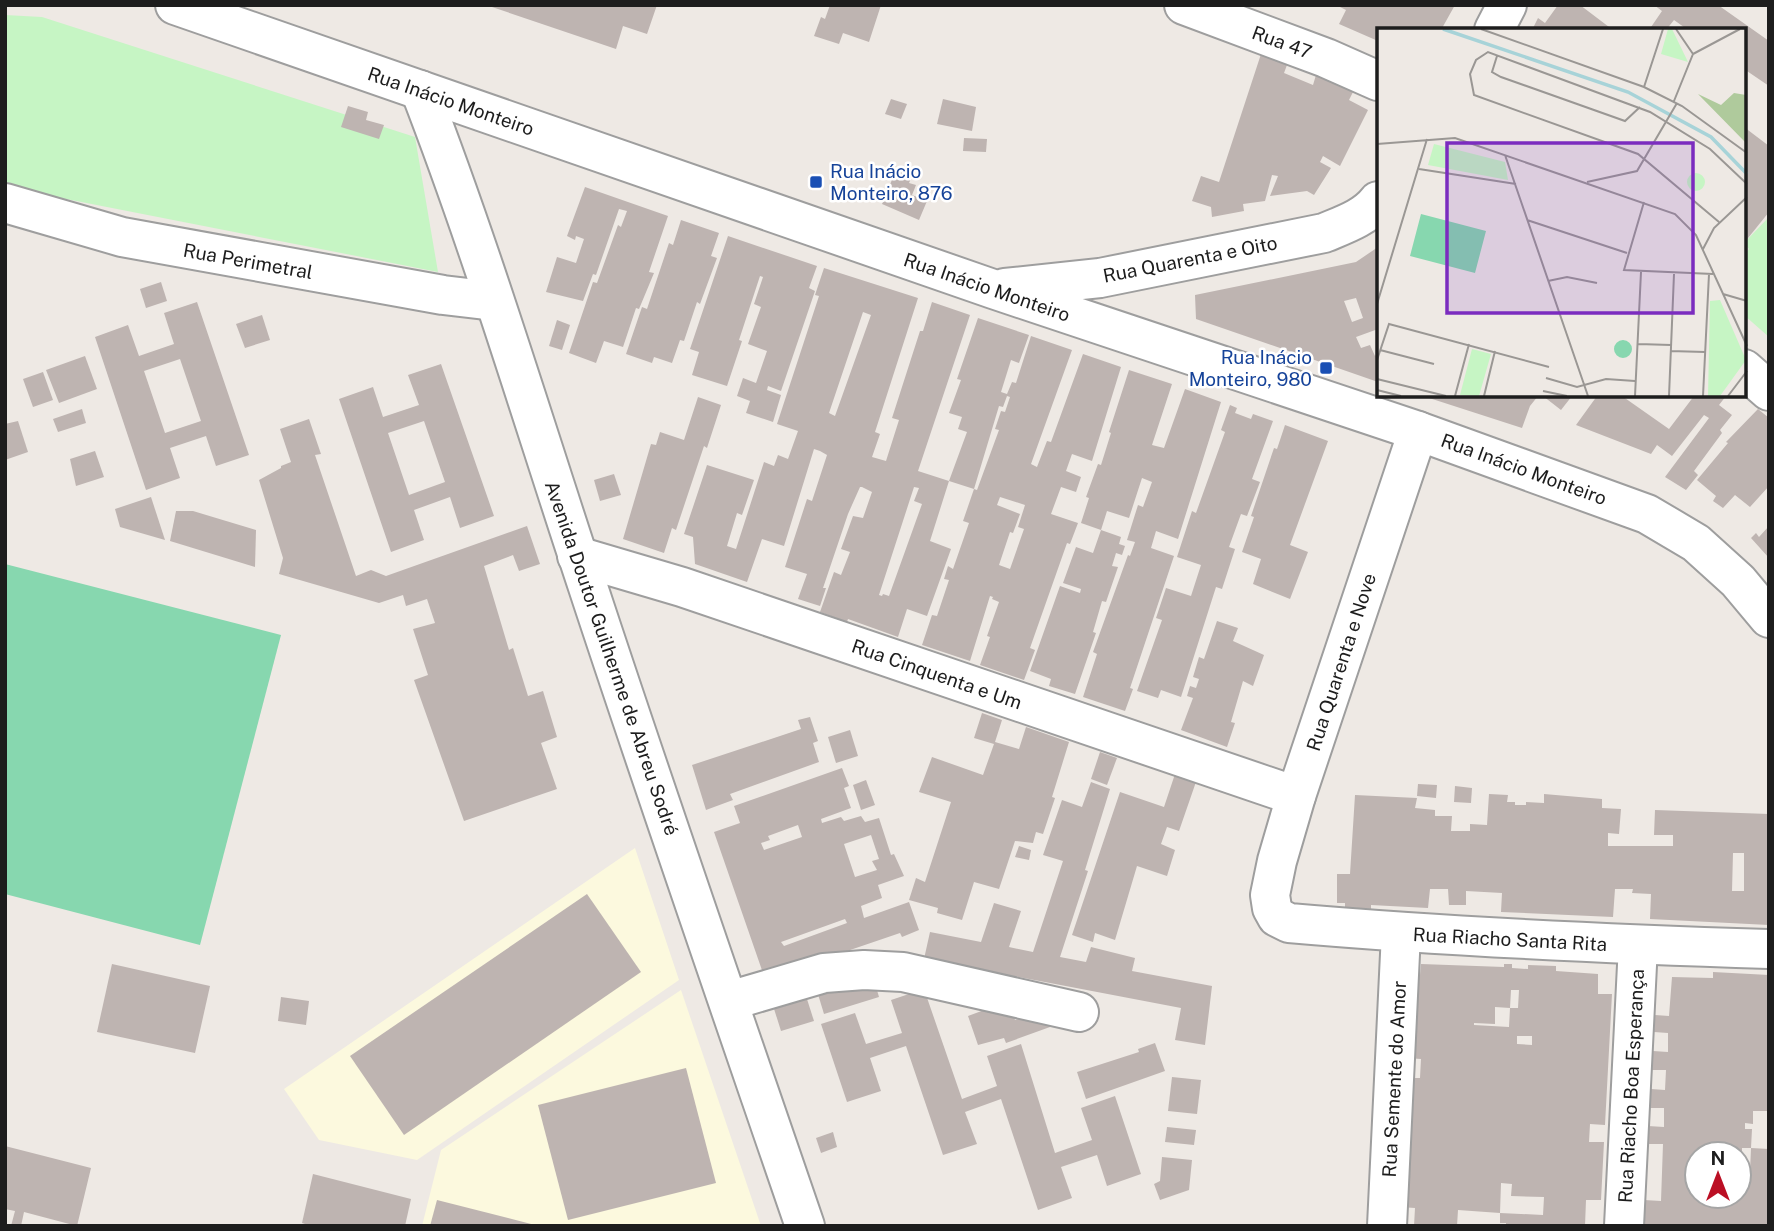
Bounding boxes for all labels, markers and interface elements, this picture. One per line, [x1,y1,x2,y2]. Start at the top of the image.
street label: Rua 47 [1249,21,1315,63]
inset map [1377,28,1746,397]
street label: Rua Inácio Monteiro [365,62,537,140]
place label: Rua Inácio Monteiro, 876 [830,160,953,204]
marker: Rua Inácio Monteiro, 876 [808,174,824,190]
street label: Rua Quarenta e Oito [1101,231,1279,287]
street label: Rua Perimetral [181,239,315,283]
street label: Rua Inácio Monteiro [901,248,1073,326]
place label: Rua Inácio Monteiro, 980 [1189,346,1312,390]
marker: Rua Inácio Monteiro, 980 [1318,360,1334,376]
street label: Rua Inácio Monteiro [1438,429,1610,509]
street label: Avenida Doutor Guilherme de Abreu Sodré [541,478,683,838]
street label: Rua Quarenta e Nove [1302,570,1380,754]
street label: Rua Cinquenta e Um [849,635,1025,713]
street label: Rua Riacho Santa Rita [1412,923,1608,955]
street label: Rua Riacho Boa Esperança [1614,968,1648,1204]
street label: Rua Semente do Amor [1378,980,1410,1178]
north arrow [1683,1140,1753,1210]
text: N [1711,1147,1725,1169]

